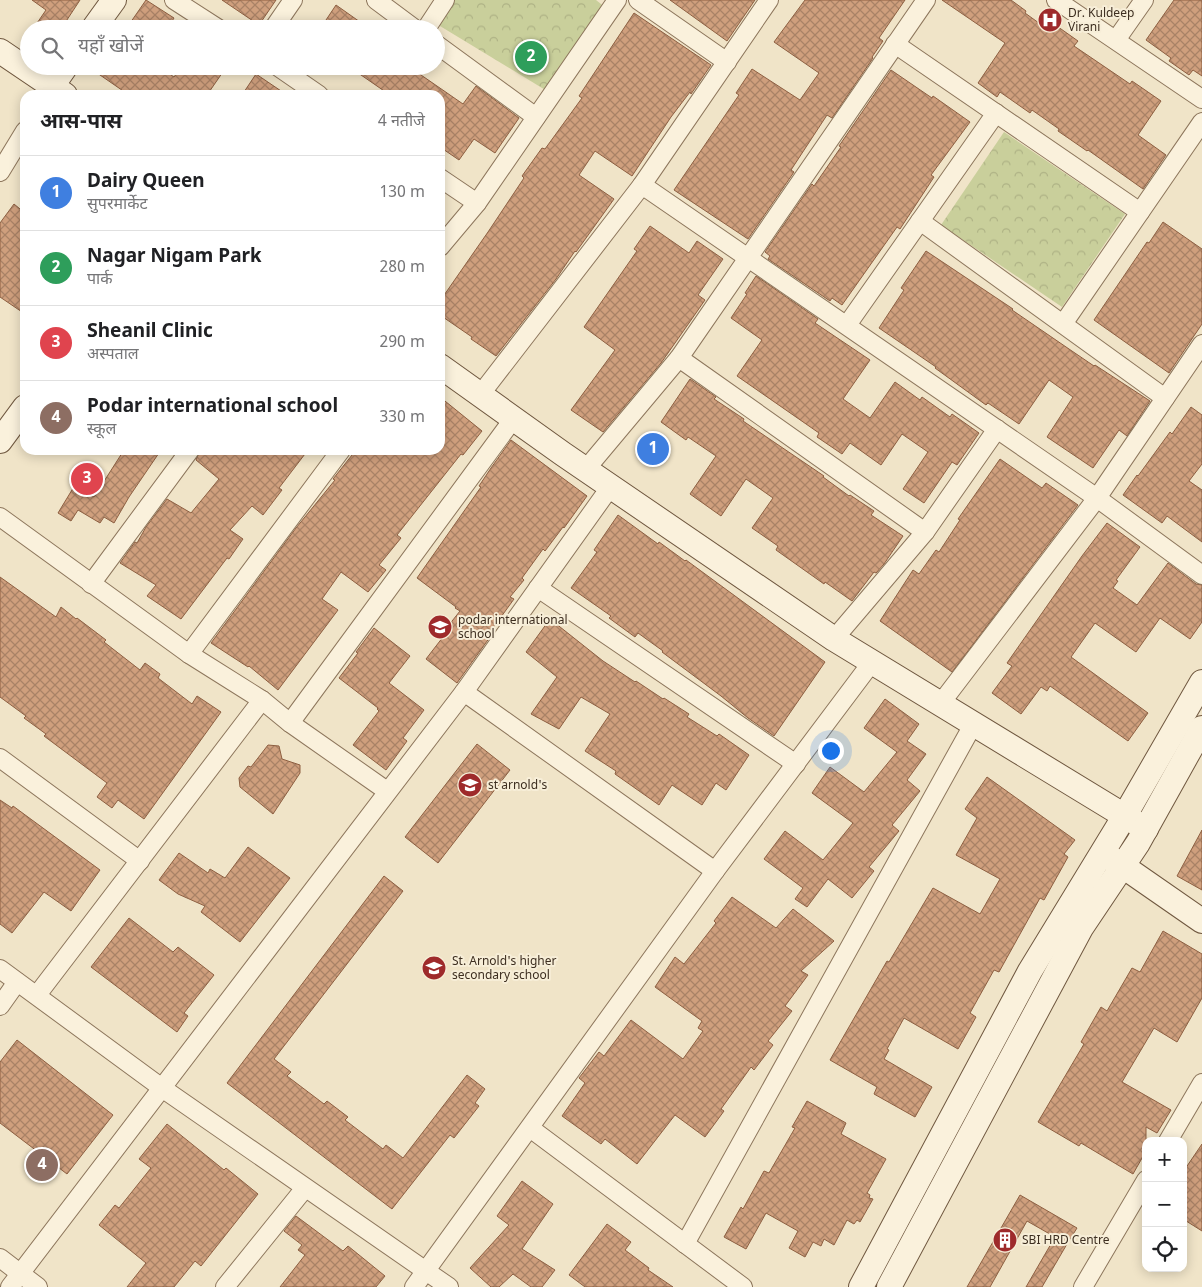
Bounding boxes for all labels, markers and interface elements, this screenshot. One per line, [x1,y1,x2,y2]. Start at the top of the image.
place label: Dr. Kuldeep Virani [1068,6,1134,36]
hospital icon: Dr. Kuldeep Virani [1037,7,1063,33]
search box [20,20,445,75]
icon: search [38,34,66,62]
text: यहाँ खोजें [78,35,144,60]
pin: 2 [515,38,547,76]
text: आस-पास [40,109,122,137]
text: 4 नतीजे [378,112,425,133]
text: Dairy Queen [87,170,205,195]
text: 1 [51,183,61,204]
text: 130 m [379,183,425,204]
text: सुपरमार्केट [87,195,148,216]
text: Nagar Nigam Park [87,245,262,270]
text: 2 [51,258,61,279]
text: 280 m [379,258,425,279]
text: पार्क [87,270,113,291]
text: Sheanil Clinic [87,320,213,345]
text: 3 [51,333,61,354]
text: 290 m [379,333,425,354]
text: अस्पताल [87,345,139,366]
text: Podar international school [87,395,338,420]
text: 4 [51,408,61,429]
text: 330 m [379,408,425,429]
text: स्कूल [87,420,116,441]
pin: 1 [637,430,669,468]
pin: 3 [71,460,103,498]
place label: podar international school [458,613,567,643]
school or university icon: podar international school [427,614,453,640]
your location [818,738,844,764]
school or university icon: st arnold's [457,772,483,798]
place label: st arnold's [488,778,548,794]
place label: St. Arnold's higher secondary school [452,954,557,984]
school or university icon: St. Arnold's higher secondary school [421,955,447,981]
map controls [1142,1137,1187,1272]
button: + [1142,1137,1187,1182]
pin: 4 [26,1146,58,1184]
button: − [1142,1182,1187,1227]
building icon: SBI HRD Centre [992,1227,1018,1253]
button: locate [1142,1227,1187,1272]
place label: SBI HRD Centre [1022,1233,1110,1249]

